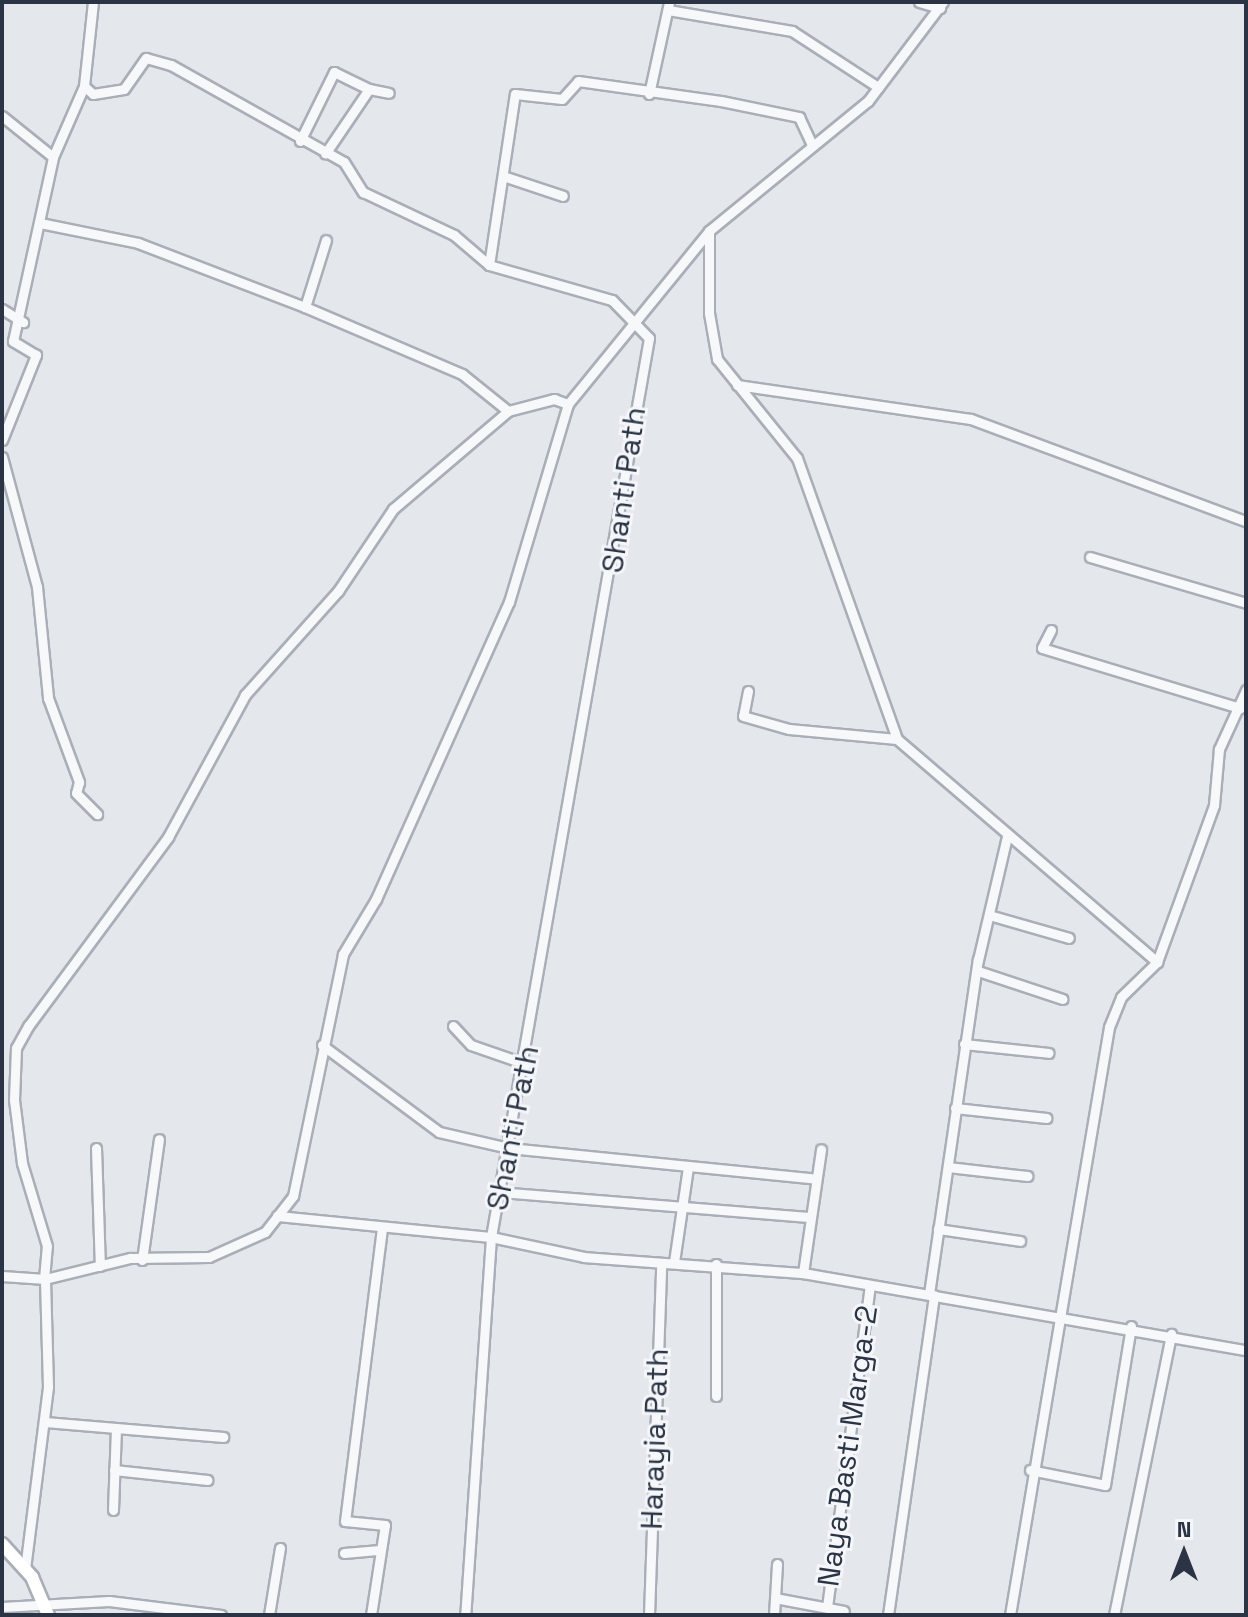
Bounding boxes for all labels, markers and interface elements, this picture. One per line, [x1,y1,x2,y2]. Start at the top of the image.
street label: Shanti Path [595,405,653,575]
street label: Shanti Path [479,1043,547,1213]
street label: Naya Basti Marga-2 [810,1303,886,1589]
street label: Harayia Path [634,1348,676,1530]
north arrow [1144,1513,1224,1593]
text: N [1177,1515,1191,1543]

